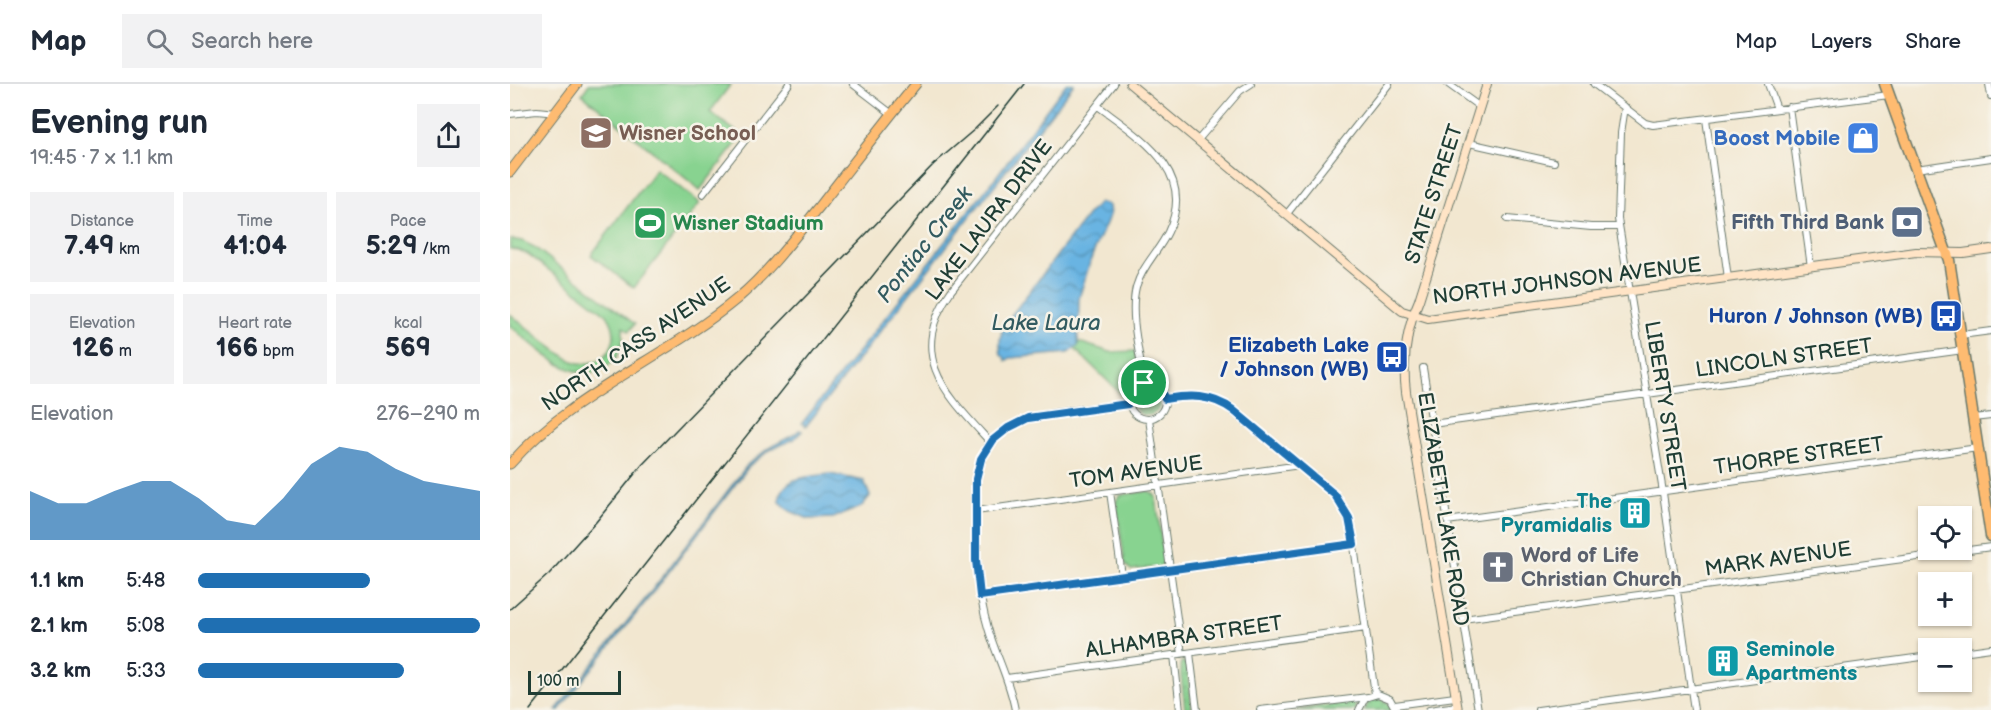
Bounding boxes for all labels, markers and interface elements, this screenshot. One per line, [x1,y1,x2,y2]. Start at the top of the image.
search box [122,14,542,68]
text: Map [30,25,86,58]
icon: search [143,25,176,58]
text: Search here [191,28,313,55]
text: Map [1735,29,1777,54]
text: Layers [1810,29,1872,54]
text: Share [1905,29,1961,54]
text: Evening run [30,103,208,143]
button: share [417,104,480,167]
school or university icon: Wisner School [578,115,614,151]
shop icon: Boost Mobile [1845,120,1881,156]
place label: Wisner School [619,121,756,146]
street label: STATE STREET [1400,121,1468,267]
place label: Boost Mobile [1713,126,1840,151]
street label: LAKE LAURA DRIVE [920,135,1058,305]
text: 19:45 · 7 × 1.1 km [30,146,173,170]
water label: Pontiac Creek [871,180,980,309]
bank icon: Fifth Third Bank [1889,204,1925,240]
sports icon: Wisner Stadium [632,205,668,241]
place label: Fifth Third Bank [1731,210,1884,235]
place label: Wisner Stadium [673,211,824,236]
text: Distance [70,212,134,231]
text: Time [237,212,273,231]
text: Pace [390,212,426,231]
text: 7.49 [64,231,115,262]
text: 41:04 [223,231,287,262]
text: 5:29 [366,231,418,262]
text: km [115,240,140,259]
text: /km [418,240,450,259]
street label: NORTH JOHNSON AVENUE [1431,252,1703,310]
street label: NORTH CASS AVENUE [537,272,735,416]
bus stop icon: Huron / Johnson (WB) [1928,298,1964,334]
place label: Huron / Johnson (WB) [1708,304,1923,329]
water label: Lake Laura [991,310,1101,337]
text: Elevation [69,314,135,333]
text: Heart rate [218,314,292,333]
text: kcal [394,314,422,333]
street label: LIBERTY STREET [1639,319,1691,493]
text: 126 [72,333,114,364]
text: 166 [216,333,258,364]
text: 569 [385,333,431,364]
place label: Elizabeth Lake / Johnson (WB) [1219,333,1369,382]
street label: LINCOLN STREET [1694,333,1875,383]
bus stop icon: Elizabeth Lake / Johnson (WB) [1374,339,1410,375]
text: m [114,342,132,361]
text: bpm [258,342,294,361]
pin [1118,357,1169,408]
icon: arrive [1127,366,1160,399]
street label: ELIZABETH LAKE ROAD [1412,390,1474,628]
text: Elevation [30,402,113,426]
text: 276–290 m [376,402,480,426]
street label: THORPE STREET [1712,432,1886,480]
street label: TOM AVENUE [1068,450,1204,494]
place label: The Pyramidalis [1501,489,1612,538]
building icon: The Pyramidalis [1617,495,1653,531]
map controls [1918,506,1972,692]
button: locate [1918,506,1972,560]
street label: MARK AVENUE [1703,536,1853,582]
place label: Word of Life Christian Church [1521,543,1682,592]
church icon: Word of Life Christian Church [1480,549,1516,585]
text: 1.1 km [30,569,84,593]
text: 5:48 [126,569,165,593]
button: + [1918,572,1972,626]
street label: ALHAMBRA STREET [1084,611,1285,663]
text: 2.1 km [30,614,88,638]
text: 5:08 [126,614,165,638]
place label: Seminole Apartments [1745,637,1857,686]
button: − [1918,638,1972,692]
building icon: Seminole Apartments [1705,643,1741,679]
text: 3.2 km [30,659,91,683]
text: 5:33 [126,659,166,683]
scale bar [528,668,621,696]
text: 100 m [537,672,580,691]

